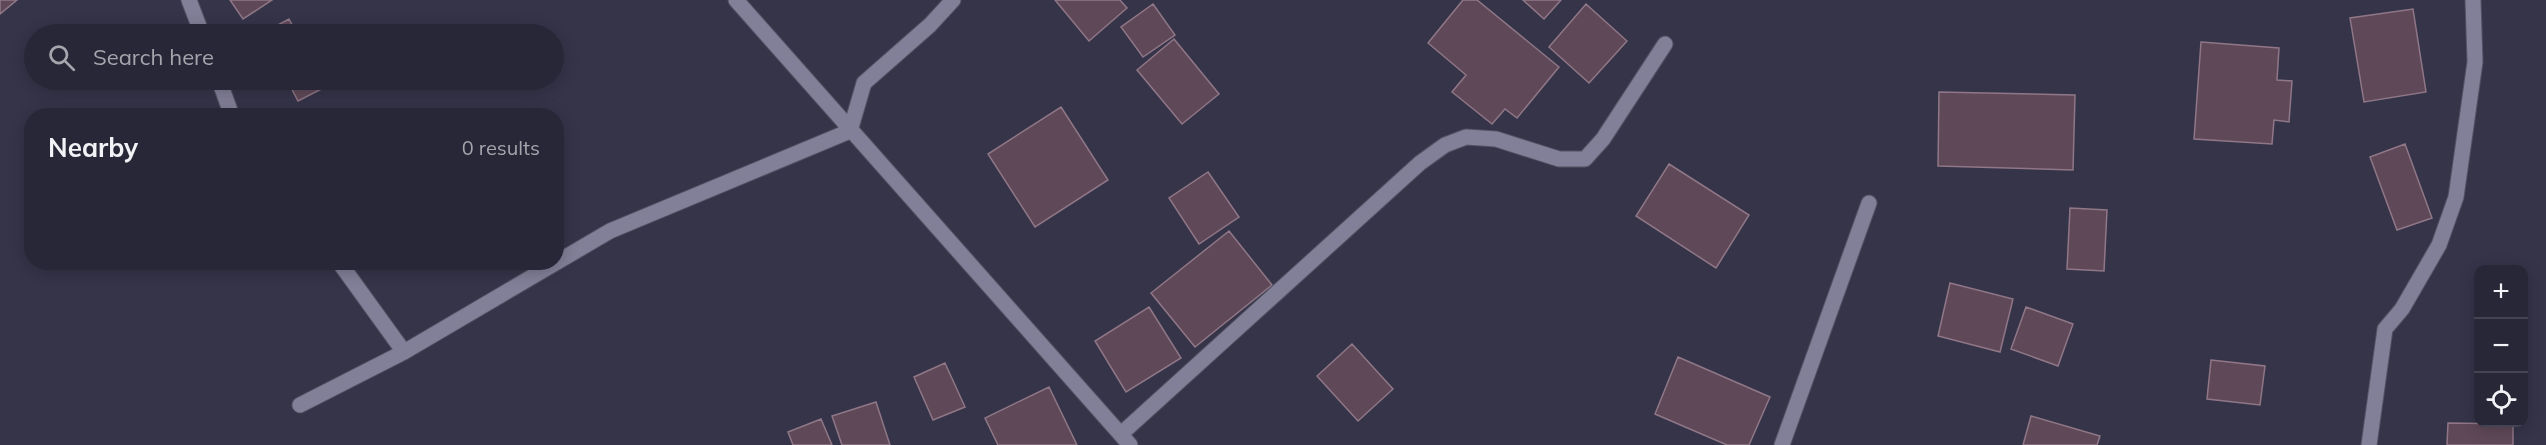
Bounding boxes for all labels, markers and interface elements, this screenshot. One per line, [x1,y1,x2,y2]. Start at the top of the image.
search box [24,24,564,90]
icon: search [45,41,78,74]
text: Search here [93,43,214,71]
text: Nearby [48,131,138,164]
text: 0 results [462,135,540,160]
map controls [2474,265,2528,427]
button: + [2474,265,2528,319]
button: − [2474,319,2528,373]
button: locate [2474,373,2528,427]

